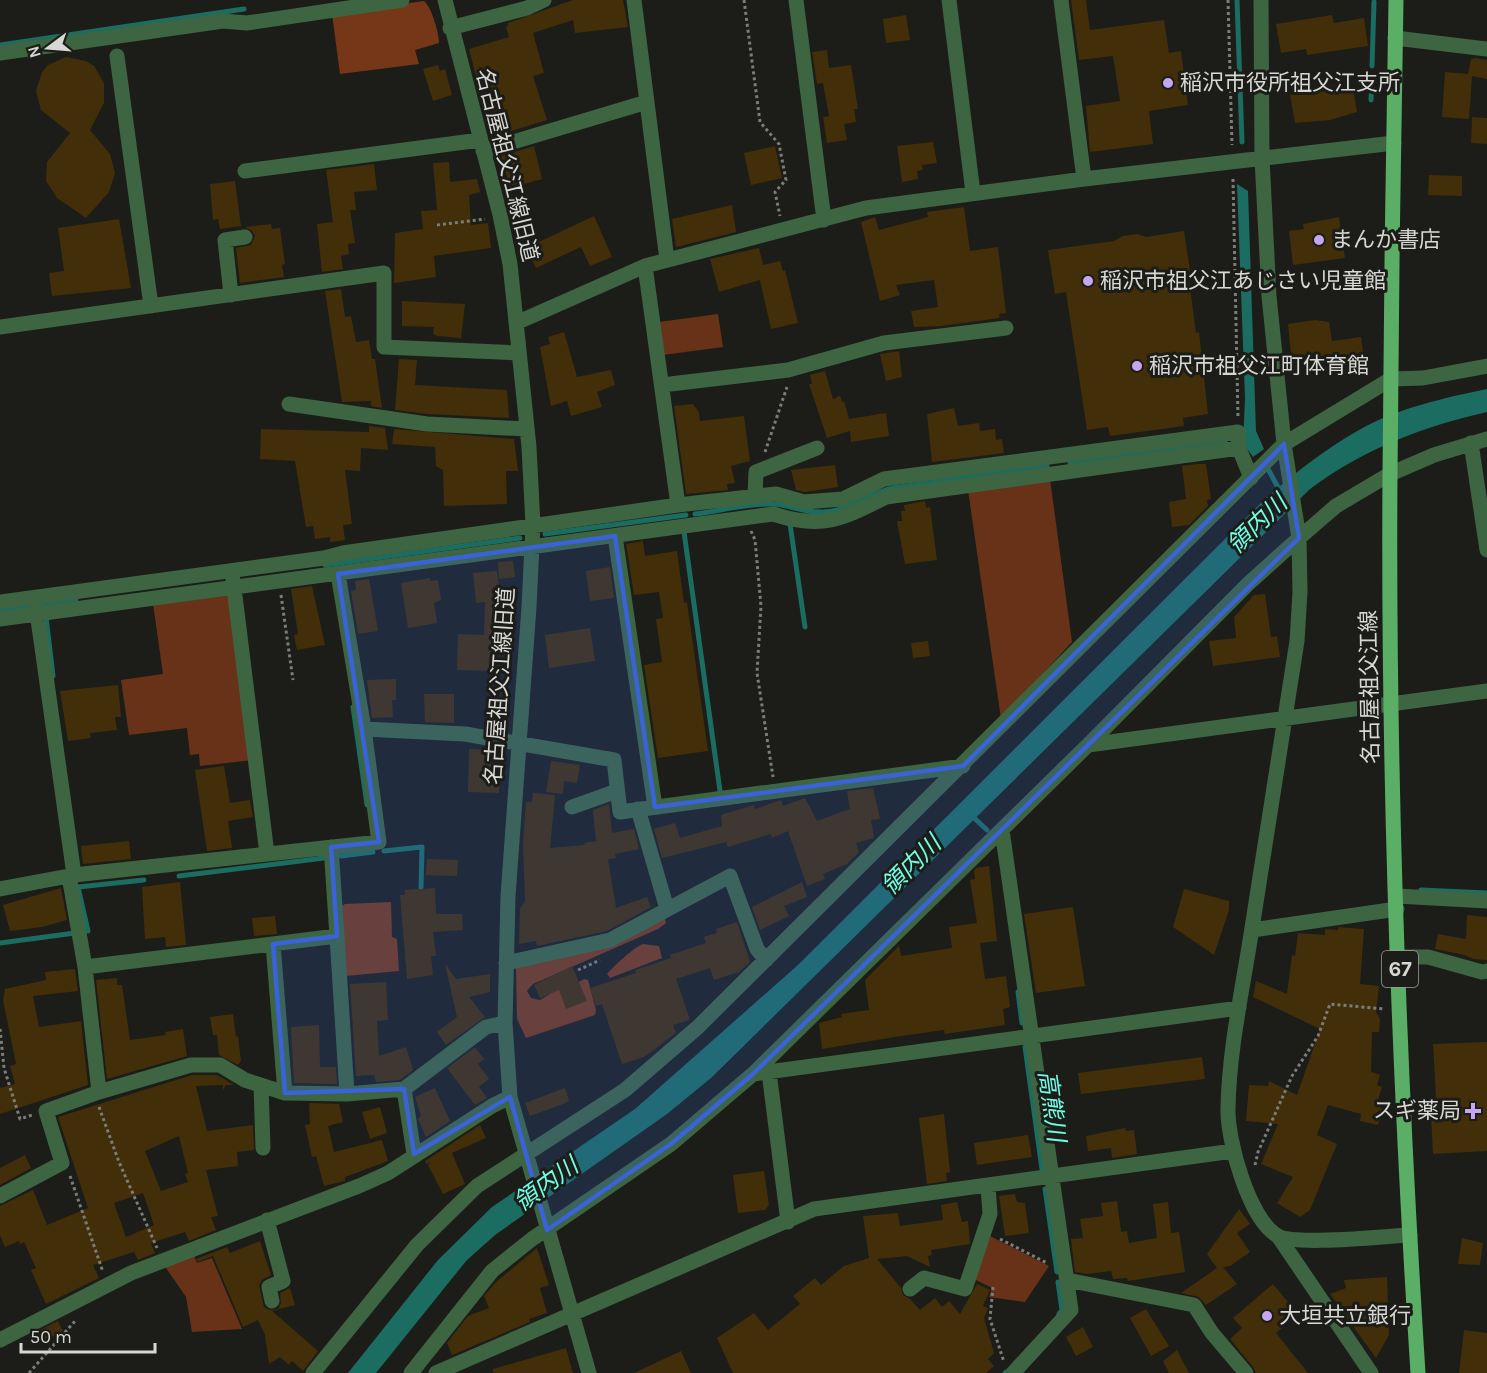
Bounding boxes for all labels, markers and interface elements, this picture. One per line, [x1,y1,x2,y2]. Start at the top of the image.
north arrow [18,18,78,78]
text: N [23,44,45,60]
street label: 名古屋祖父江線旧道 [470,66,544,264]
place label: 稲沢市役所祖父江支所 [1180,70,1400,96]
marker: 稲沢市役所祖父江支所 [1161,76,1175,90]
place label: まんか書店 [1331,227,1441,253]
marker: まんか書店 [1312,233,1326,247]
place label: 稲沢市祖父江あじさい児童館 [1100,268,1386,294]
marker: 稲沢市祖父江あじさい児童館 [1081,274,1095,288]
place label: 稲沢市祖父江町体育館 [1149,353,1369,379]
marker: 稲沢市祖父江町体育館 [1130,359,1144,373]
water label: 領内川 [1221,487,1295,559]
street label: 名古屋祖父江線旧道 [480,586,520,786]
street label: 名古屋祖父江線 [1356,610,1384,764]
water label: 領内川 [876,828,948,900]
road number: 67 [1382,951,1418,987]
water label: 高熊川 [1033,1068,1071,1147]
place label: スギ薬局 [1373,1098,1461,1124]
marker: スギ薬局 [1466,1104,1480,1118]
water label: 領内川 [509,1150,586,1216]
place label: 大垣共立銀行 [1279,1303,1411,1329]
marker: 大垣共立銀行 [1260,1309,1274,1323]
scale bar [21,1316,154,1354]
text: 50 m [30,1326,72,1348]

